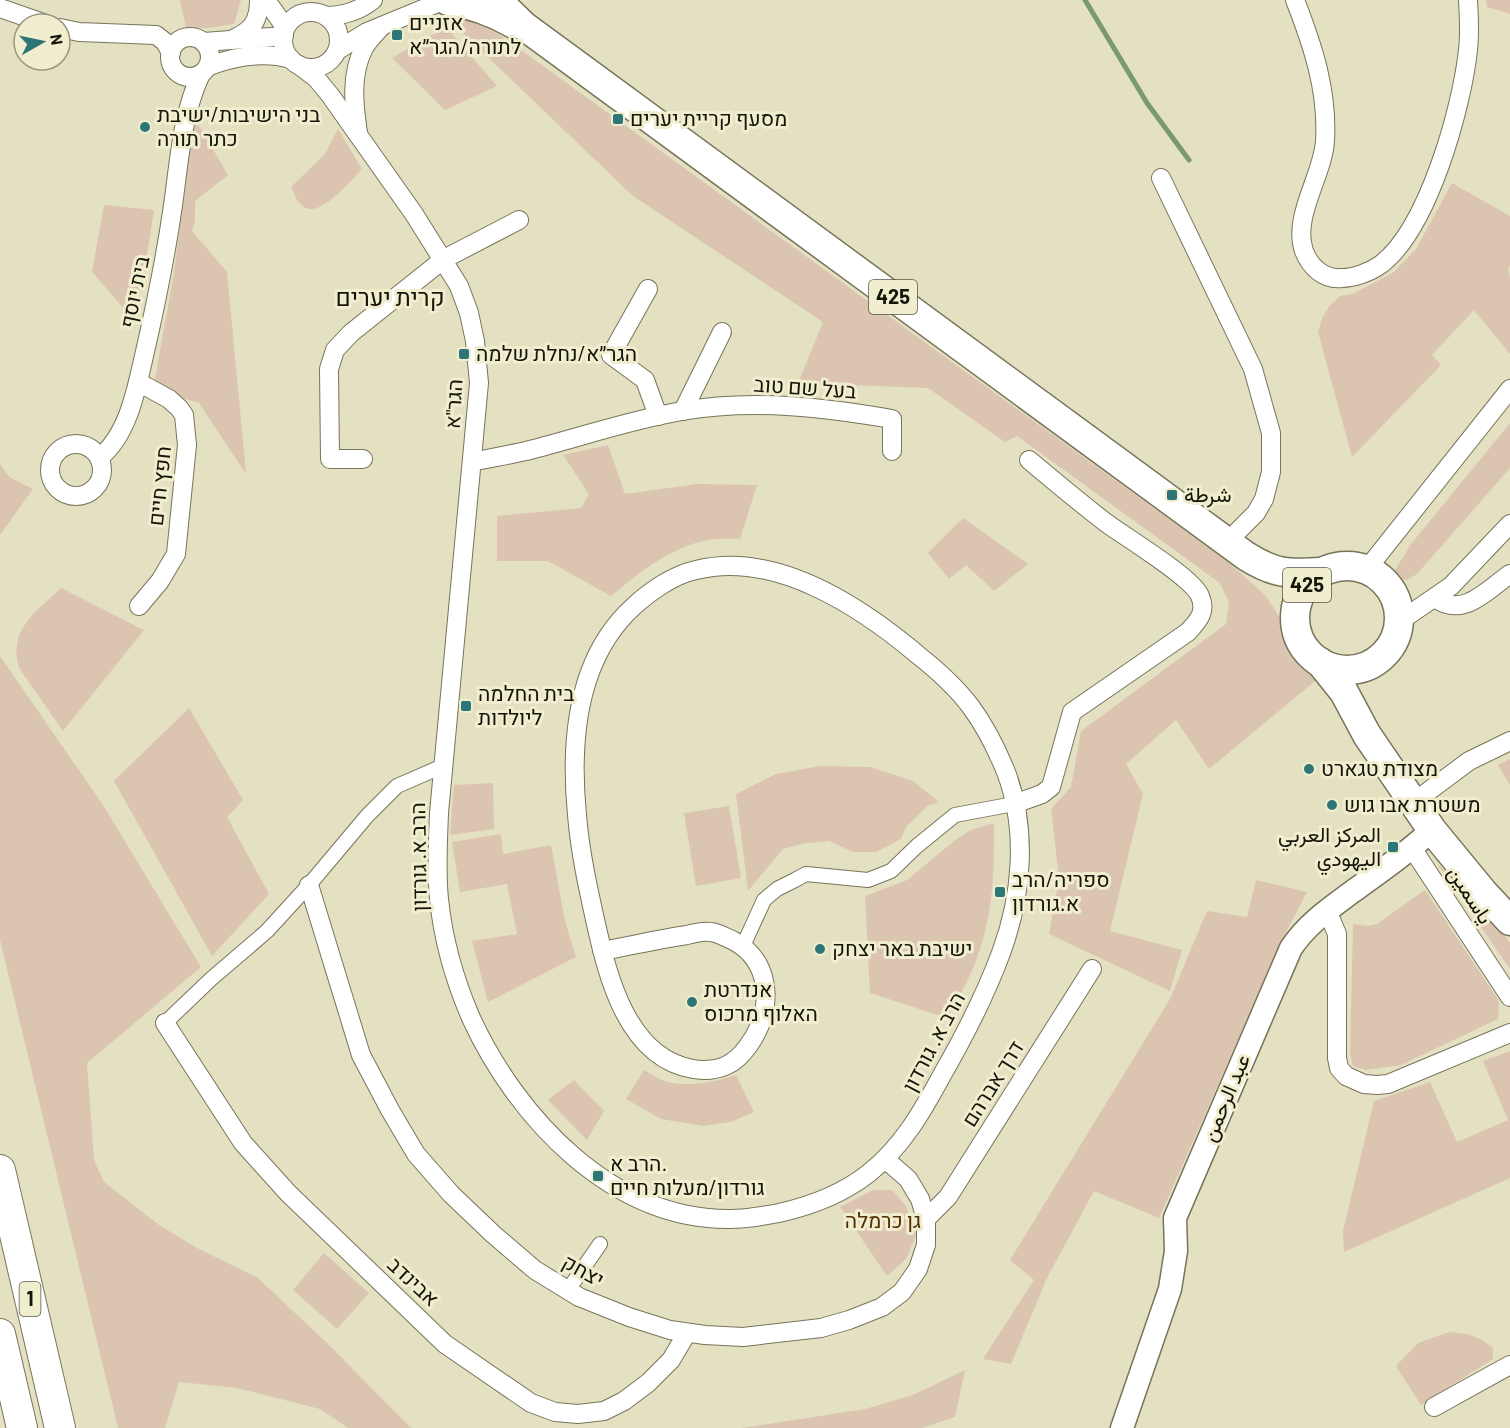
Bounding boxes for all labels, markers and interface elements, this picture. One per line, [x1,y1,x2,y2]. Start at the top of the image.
place label: אזניים לתורה/הגר״א [409,9,521,58]
north arrow [12,12,72,72]
marker: אזניים לתורה/הגר״א [390,28,404,42]
text: N [47,33,68,46]
place label: בני הישיבות/ישיבת כתר תורה [157,101,320,150]
place label: מסעף קריית יערים [630,105,787,130]
marker: מסעף קריית יערים [611,112,625,126]
marker: בני הישיבות/ישיבת כתר תורה [138,120,152,134]
street label: בית יוסף [114,253,153,330]
road number: 425 [869,280,917,314]
district label: קרית יערים [335,282,445,311]
place label: הגר״א/נחלת שלמה [476,340,637,365]
marker: הגר״א/נחלת שלמה [457,347,471,361]
street label: בעל שם טוב [753,370,857,403]
street label: הגר"א [439,378,466,429]
street label: חפץ חיים [142,445,175,527]
place label: شرطة [1184,481,1232,508]
marker: شرطة [1165,488,1179,502]
road number: 425 [1283,568,1331,602]
place label: בית החלמה ליולדות [478,680,574,729]
marker: בית החלמה ליולדות [459,699,473,713]
place label: מצודת טגארט [1321,755,1438,780]
marker: מצודת טגארט [1302,762,1316,776]
place label: משטרת אבו גוש [1344,791,1480,816]
marker: משטרת אבו גוש [1325,798,1339,812]
street label: הרב א. גורדון [404,802,431,912]
place label: المركز العربي اليهودي [1278,821,1381,876]
marker: المركز العربي اليهودي [1386,840,1400,854]
street label: ياسمين [1442,860,1499,928]
place label: ספריה/הרב א.גורדון [1012,866,1110,915]
marker: ספריה/הרב א.גורדון [993,885,1007,899]
place label: ישיבת באר יצחק [832,935,972,960]
marker: ישיבת באר יצחק [813,942,827,956]
place label: אנדרטת האלוף מרכוס [704,976,818,1025]
street label: הרב א. גורדון [896,987,969,1095]
marker: אנדרטת האלוף מרכוס [685,995,699,1009]
street label: דרך אברהם [956,1036,1028,1131]
street label: عبد الرحمن [1195,1050,1256,1146]
place label: הרב א. גורדון/מעלות חיים [610,1150,765,1199]
marker: הרב א. גורדון/מעלות חיים [591,1169,605,1183]
park label: גן כרמלה [845,1207,921,1232]
street label: יצחק [559,1248,609,1291]
street label: אבינדב [383,1251,445,1311]
road number: 1 [20,1282,40,1316]

